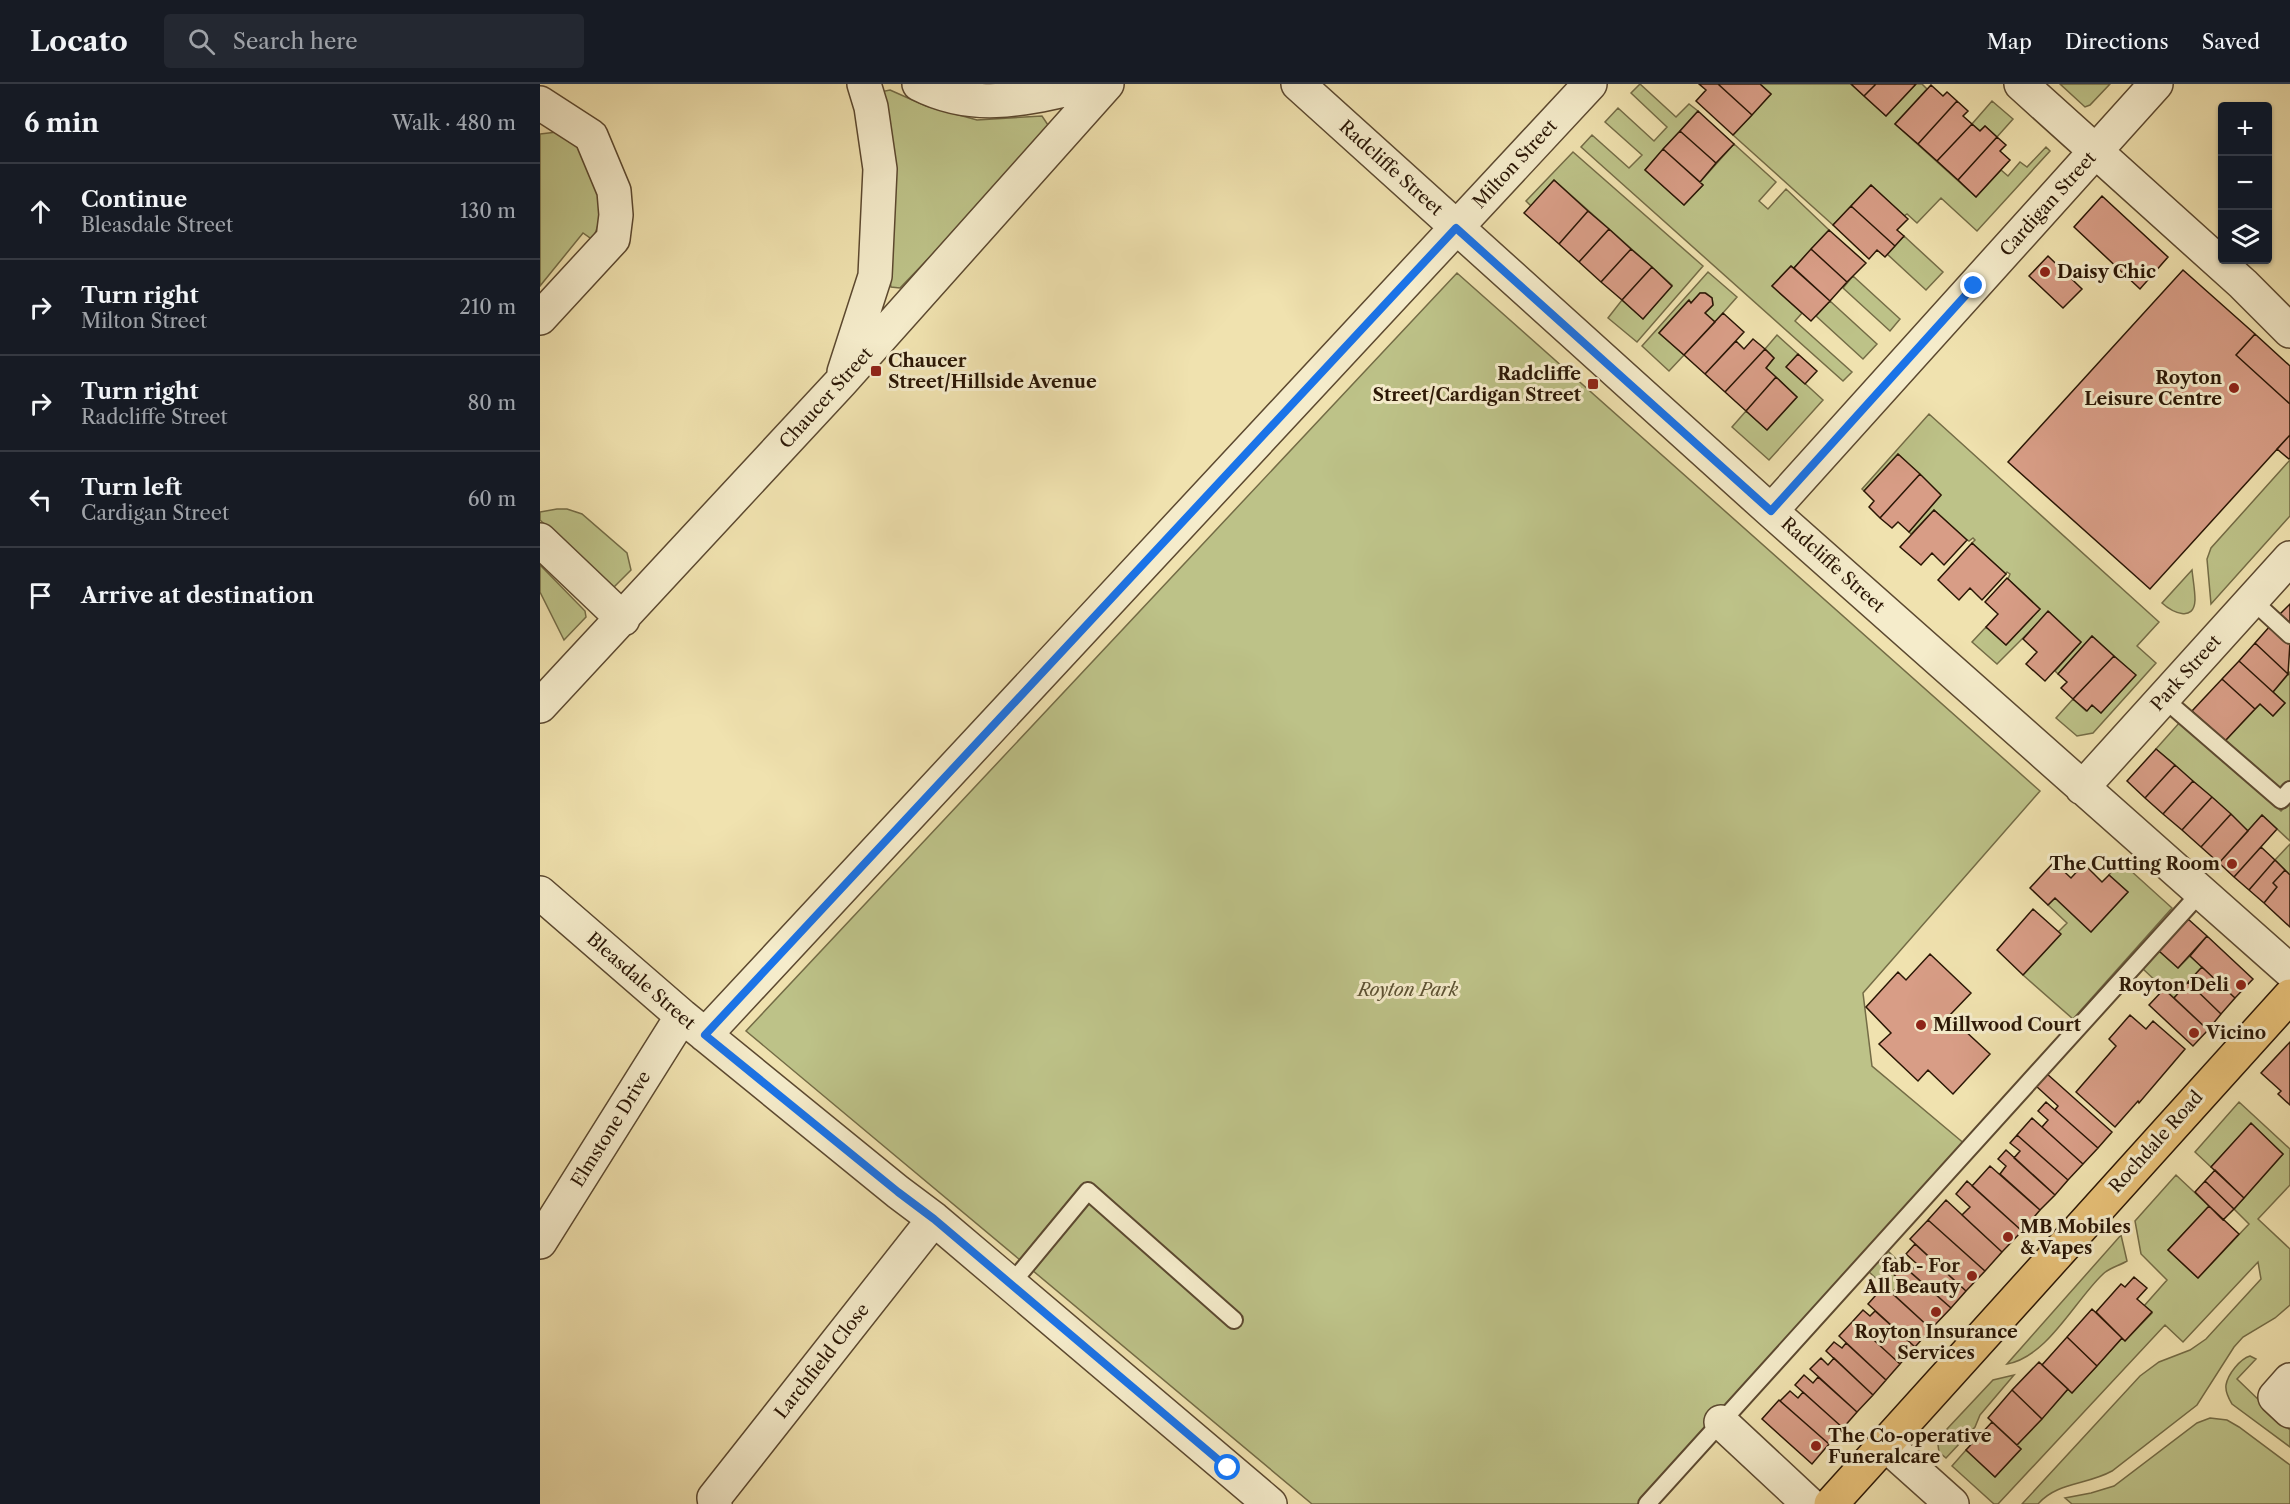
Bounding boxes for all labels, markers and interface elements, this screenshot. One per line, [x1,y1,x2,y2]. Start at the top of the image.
search box [164,14,584,68]
text: Locato [30,24,128,58]
icon: search [185,25,218,58]
text: Search here [233,28,358,55]
text: Map [1987,29,2032,54]
text: Directions [2065,29,2169,54]
text: Saved [2202,29,2260,54]
map controls [2218,102,2272,264]
button: + [2218,102,2272,156]
text: 6 min [24,107,99,139]
text: Walk · 480 m [392,111,516,135]
street label: Milton Street [1468,115,1562,213]
street label: Radcliffe Street [1335,116,1448,221]
street label: Cardigan Street [1995,147,2101,261]
button: − [2218,156,2272,210]
text: Continue [81,186,187,213]
icon: ahead [24,195,57,228]
text: 130 m [460,199,516,223]
button: layers [2218,210,2272,264]
text: Bleasdale Street [81,213,233,237]
place label: Daisy Chic [2057,261,2156,283]
marker: Daisy Chic [2038,265,2052,279]
route end [1960,272,1986,298]
text: Turn right [81,282,199,309]
icon: right [24,291,57,324]
text: 210 m [459,295,516,319]
text: Milton Street [81,309,207,333]
street label: Chaucer Street [775,342,878,453]
place label: Chaucer Street/Hillside Avenue [888,350,1097,393]
place label: Radcliffe Street/Cardigan Street [1373,363,1582,406]
marker: Chaucer Street/Hillside Avenue [869,364,883,378]
place label: Royton Leisure Centre [2084,367,2223,410]
marker: Radcliffe Street/Cardigan Street [1586,377,1600,391]
text: Turn right [81,378,199,405]
marker: Royton Leisure Centre [2227,381,2241,395]
icon: right [24,387,57,420]
text: 80 m [468,391,516,415]
text: Radcliffe Street [81,405,228,429]
text: Turn left [81,474,182,501]
icon: left [24,483,57,516]
text: 60 m [468,487,516,511]
text: Cardigan Street [81,501,229,525]
street label: Radcliffe Street [1777,513,1890,618]
icon: arrive [24,579,57,612]
text: Arrive at destination [81,582,314,609]
street label: Park Street [2146,630,2226,715]
place label: The Cutting Room [2049,853,2220,875]
marker: The Cutting Room [2225,857,2239,871]
street label: Bleasdale Street [582,928,700,1035]
place label: Royton Deli [2118,974,2230,996]
marker: Royton Deli [2234,978,2248,992]
park label: Royton Park [1356,979,1459,1001]
place label: Millwood Court [1933,1014,2082,1036]
marker: Millwood Court [1914,1018,1928,1032]
place label: Vicino [2205,1022,2266,1044]
marker: Vicino [2187,1026,2201,1040]
street label: Elmstone Drive [567,1067,655,1191]
street label: Rochdale Road [2104,1086,2208,1198]
place label: MB Mobiles & Vapes [2020,1216,2131,1259]
marker: MB Mobiles & Vapes [2001,1230,2015,1244]
place label: fab - For All Beauty [1863,1255,1961,1298]
marker: fab - For All Beauty [1965,1269,1979,1283]
street label: Larchfield Close [770,1299,874,1423]
marker: Royton Insurance Services [1929,1305,1943,1319]
place label: Royton Insurance Services [1854,1321,2018,1364]
place label: The Co-operative Funeralcare [1828,1425,1992,1468]
marker: The Co-operative Funeralcare [1809,1439,1823,1453]
route start [1214,1454,1240,1480]

